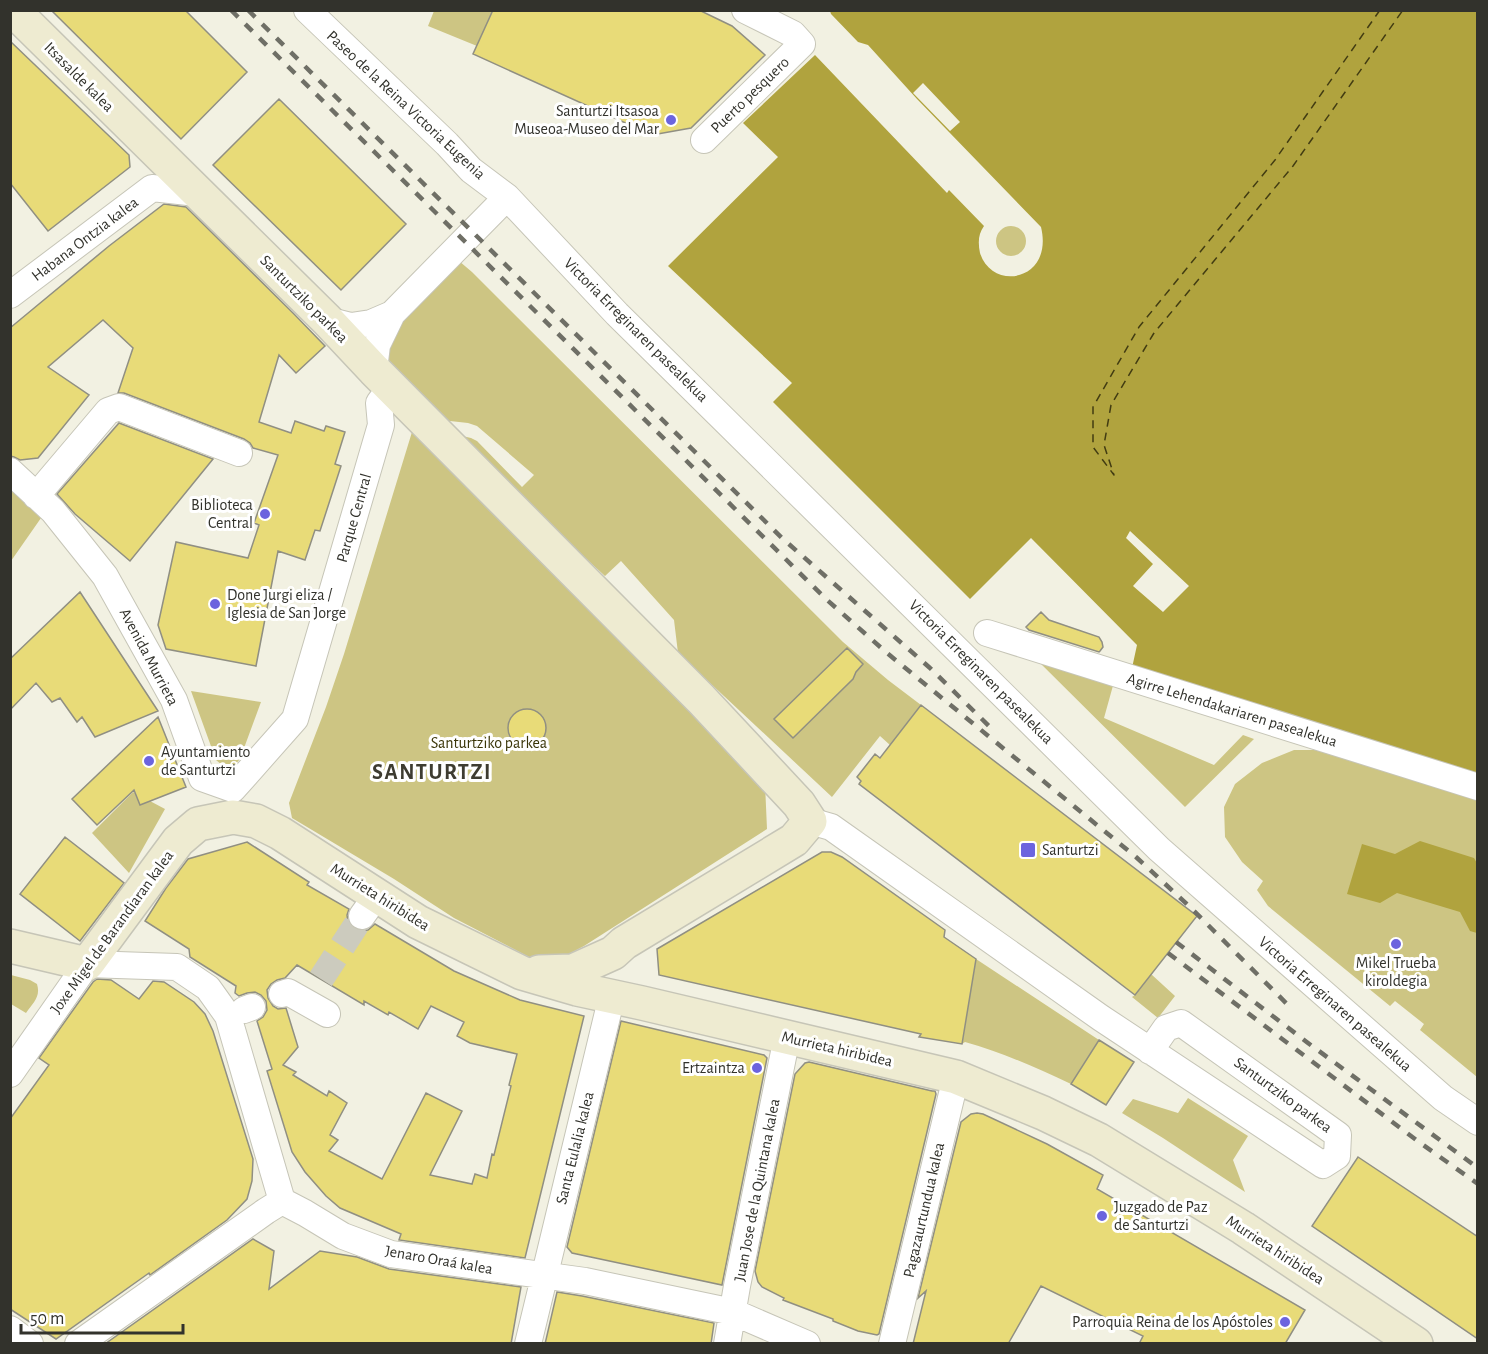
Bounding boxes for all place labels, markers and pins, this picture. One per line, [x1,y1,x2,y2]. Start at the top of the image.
place label: Santurtzi Itsasoa Museoa-Museo del Mar [514,103,660,137]
marker: Santurtzi Itsasoa Museoa-Museo del Mar [664,113,678,127]
place label: Biblioteca Central [191,497,253,531]
marker: Biblioteca Central [258,507,272,521]
place label: Done Jurgi eliza / Iglesia de San Jorge [227,587,346,621]
marker: Done Jurgi eliza / Iglesia de San Jorge [208,597,222,611]
place label: Ayuntamiento de Santurtzi [161,744,251,778]
marker: Ayuntamiento de Santurtzi [142,754,156,768]
marker: Santurtzi [1019,841,1037,859]
place label: Santurtzi [1042,842,1099,858]
marker: Mikel Trueba kiroldegia [1389,937,1403,951]
place label: Mikel Trueba kiroldegia [1356,955,1436,989]
place label: Ertzaintza [682,1060,745,1076]
marker: Ertzaintza [750,1061,764,1075]
place label: Juzgado de Paz de Santurtzi [1114,1199,1208,1233]
marker: Juzgado de Paz de Santurtzi [1095,1209,1109,1223]
place label: Parroquia Reina de los Apóstoles [1072,1314,1273,1330]
marker: Parroquia Reina de los Apóstoles [1278,1315,1292,1329]

